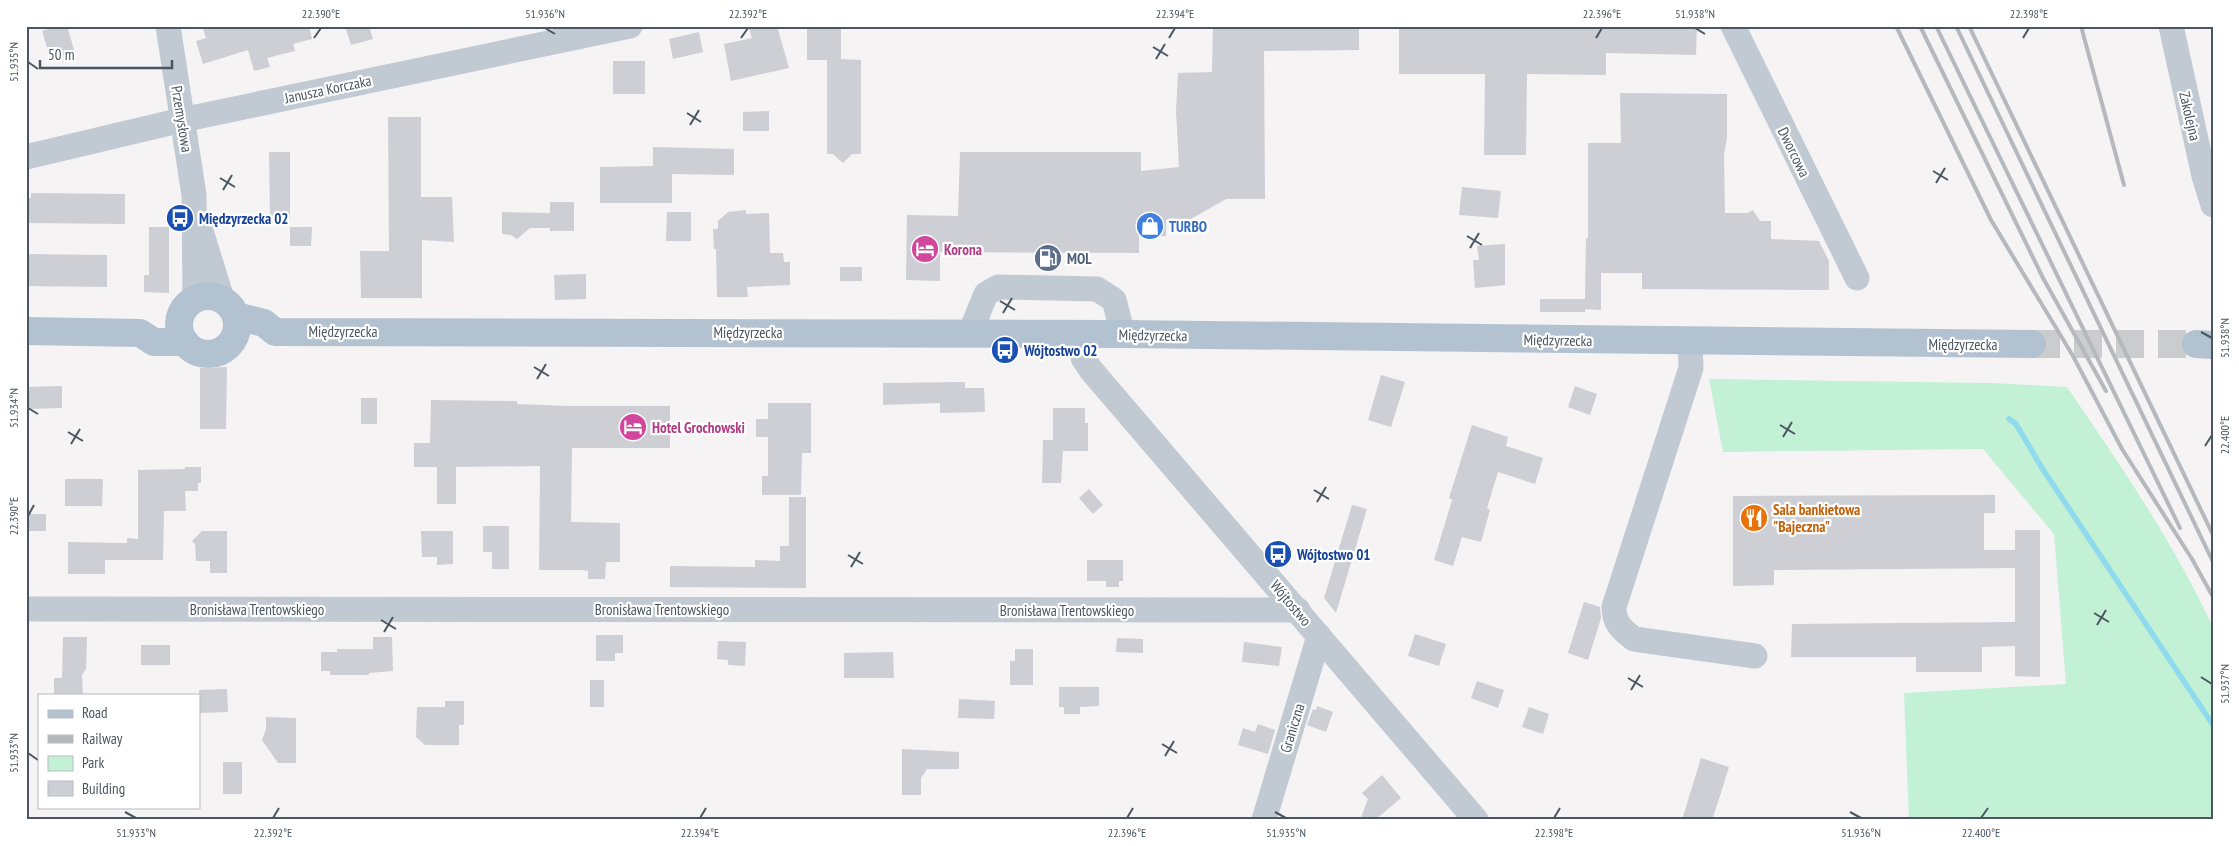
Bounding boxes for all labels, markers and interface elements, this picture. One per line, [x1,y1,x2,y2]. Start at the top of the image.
text: 22.390°E [302,6,340,21]
text: 51.936°N [525,6,565,21]
text: 22.392°E [729,6,767,21]
text: 22.394°E [1156,6,1194,21]
text: 22.396°E [1583,6,1621,21]
text: 51.938°N [1675,6,1715,21]
text: 22.398°E [2010,6,2048,21]
scale bar [40,38,172,70]
text: 51.935°N [6,42,21,82]
text: 50 m [48,45,74,64]
street label: Janusza Korczaka [282,71,373,108]
street label: Przemysłowa [167,84,197,154]
street label: Zakolejna [2175,90,2205,142]
street label: Dworcowa [1774,124,1814,180]
bus stop icon: Międzyrzecka 02 [165,203,195,233]
place label: Międzyrzecka 02 [199,209,289,228]
shop icon: TURBO [1135,211,1165,241]
place label: TURBO [1169,217,1207,236]
hotel icon: Korona [910,234,940,264]
place label: Korona [944,240,982,259]
fuel station icon: MOL [1033,243,1063,273]
place label: MOL [1067,249,1092,268]
text: 51.938°N [2217,318,2232,358]
street label: Międzyrzecka [309,322,377,341]
street label: Międzyrzecka [714,323,782,342]
street label: Międzyrzecka [1118,325,1188,345]
street label: Międzyrzecka [1523,330,1593,350]
bus stop icon: Wójtostwo 02 [990,335,1020,365]
street label: Międzyrzecka [1929,335,1997,354]
place label: Wójtostwo 02 [1023,341,1098,360]
text: 51.934°N [6,388,21,428]
hotel icon: Hotel Grochowski [618,412,648,442]
text: 22.400°E [2217,416,2232,454]
place label: Hotel Grochowski [652,418,745,437]
text: 22.390°E [6,497,21,535]
place label: Sala bankietowa "Bajeczna" [1773,500,1860,536]
restaurant icon: Sala bankietowa "Bajeczna" [1739,503,1769,533]
bus stop icon: Wójtostwo 01 [1263,539,1293,569]
place label: Wójtostwo 01 [1296,545,1371,564]
street label: Wójtostwo [1266,576,1316,630]
street label: Bronisława Trentowskiego [190,600,324,619]
street label: Bronisława Trentowskiego [595,600,729,619]
street label: Bronisława Trentowskiego [1000,601,1134,620]
text: 51.937°N [2217,664,2232,704]
legend [38,694,200,808]
street label: Graniczna [1276,701,1308,755]
text: Road [82,703,108,722]
text: Railway [82,729,123,748]
text: 51.933°N [6,733,21,773]
text: Park [82,753,104,772]
text: Building [82,779,125,798]
text: 51.933°N [116,825,156,840]
text: 22.392°E [254,825,292,840]
text: 22.394°E [681,825,719,840]
text: 22.396°E [1108,825,1146,840]
text: 51.935°N [1266,825,1306,840]
text: 22.398°E [1535,825,1573,840]
text: 51.936°N [1841,825,1881,840]
text: 22.400°E [1962,825,2000,840]

